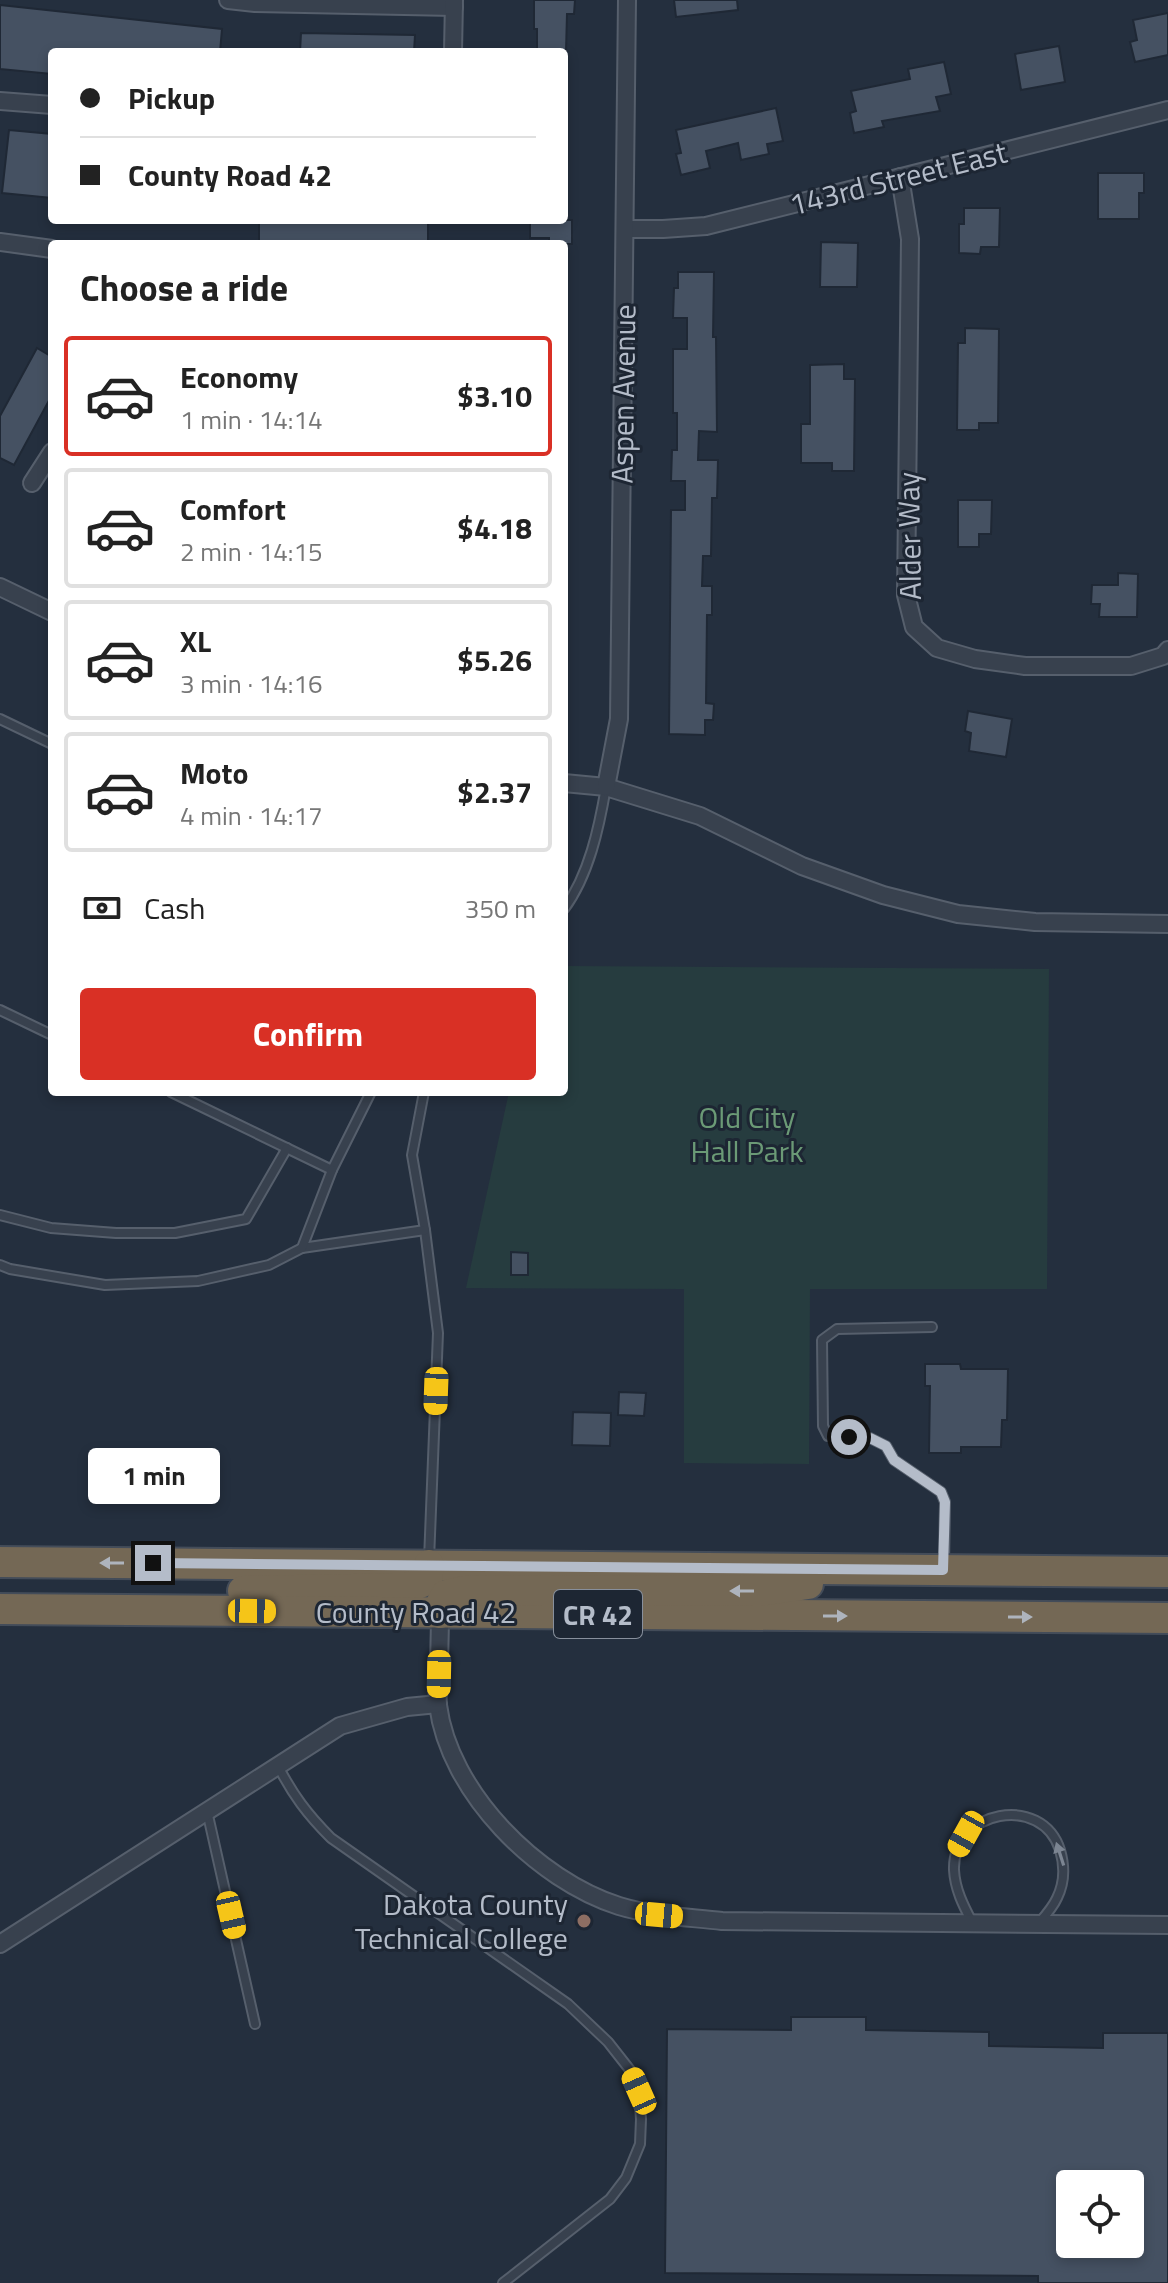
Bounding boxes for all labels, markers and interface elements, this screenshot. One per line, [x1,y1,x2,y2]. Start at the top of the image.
text: Pickup [128,75,215,121]
street label: 143rd Street East [784,129,1012,227]
text: County Road 42 [128,152,332,198]
text: Choose a ride [80,260,288,315]
street label: Aspen Avenue [598,304,648,484]
text: Economy [180,354,298,400]
icon: car [84,360,156,432]
text: $3.10 [457,373,532,419]
text: 1 min · 14:14 [180,400,323,439]
street label: Alder Way [885,471,933,601]
text: Comfort [180,486,286,532]
icon: car [84,492,156,564]
text: $4.18 [457,505,532,551]
text: 2 min · 14:15 [180,532,323,571]
text: XL [180,618,211,664]
icon: car [84,624,156,696]
text: $5.26 [457,637,532,683]
text: 3 min · 14:16 [180,664,323,703]
text: Moto [180,750,248,796]
icon: car [84,756,156,828]
text: $2.37 [457,769,532,815]
text: 4 min · 14:17 [180,796,323,835]
text: Cash [144,885,205,931]
icon: cash [80,886,124,930]
text: 350 m [465,889,536,928]
button: Confirm [80,988,536,1080]
park label: Old City Hall Park [690,1094,804,1174]
car [423,1367,449,1415]
route start [831,1419,867,1455]
callout: 1 min [87,1447,219,1503]
text: 1 min [122,1456,186,1495]
route end [135,1545,171,1581]
one-way arrow [99,1557,124,1569]
one-way arrow [729,1585,754,1597]
street label: County Road 42 [316,1589,516,1635]
road number: CR 42 [554,1590,642,1638]
car [228,1599,276,1623]
one-way arrow [823,1609,848,1622]
one-way arrow [1008,1611,1033,1623]
car [427,1650,451,1698]
car [944,1807,988,1861]
one-way arrow [1053,1841,1066,1865]
place label: Dakota County Technical College [355,1881,568,1961]
car [214,1889,248,1941]
car [634,1901,684,1929]
marker: Dakota County Technical College [575,1912,593,1930]
car [618,2064,660,2118]
map controls [1056,2170,1144,2258]
button: locate [1056,2170,1144,2258]

